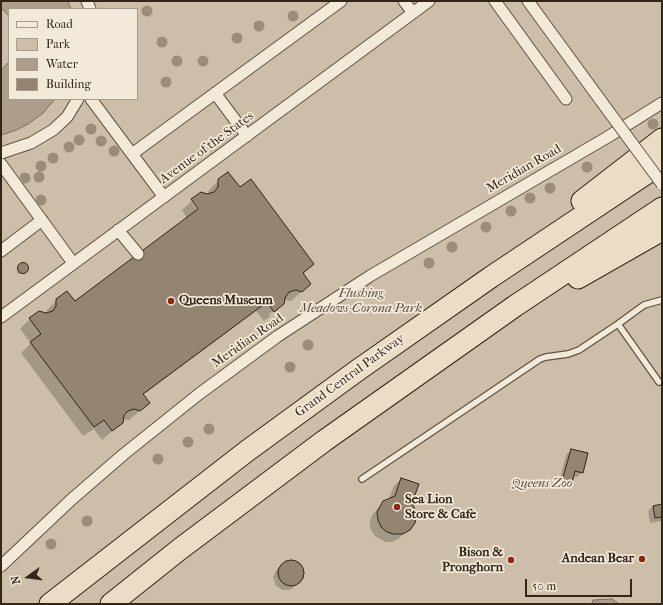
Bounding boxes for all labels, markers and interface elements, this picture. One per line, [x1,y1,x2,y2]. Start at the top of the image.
legend [8,8,138,100]
text: Road [46,17,73,31]
text: Park [46,37,70,51]
text: Water [46,57,78,71]
text: Building [46,77,91,91]
street label: Avenue of the States [157,109,257,187]
street label: Meridian Road [484,141,564,197]
park label: Flushing Meadows-Corona Park [300,286,422,317]
place label: Queens Museum [179,293,273,309]
marker: Queens Museum [166,296,176,306]
street label: Meridian Road [209,311,287,371]
street label: Grand Central Parkway [292,331,408,421]
park label: Queens Zoo [512,476,572,492]
place label: Sea Lion Store & Cafe [405,492,476,523]
marker: Sea Lion Store & Cafe [392,502,402,512]
place label: Bison & Pronghorn [442,545,503,576]
place label: Andean Bear [562,551,634,567]
marker: Andean Bear [637,554,647,564]
marker: Bison & Pronghorn [506,555,516,565]
north arrow [8,557,48,597]
scale bar [527,571,634,597]
text: N [9,574,23,586]
text: 50 m [532,579,556,593]

